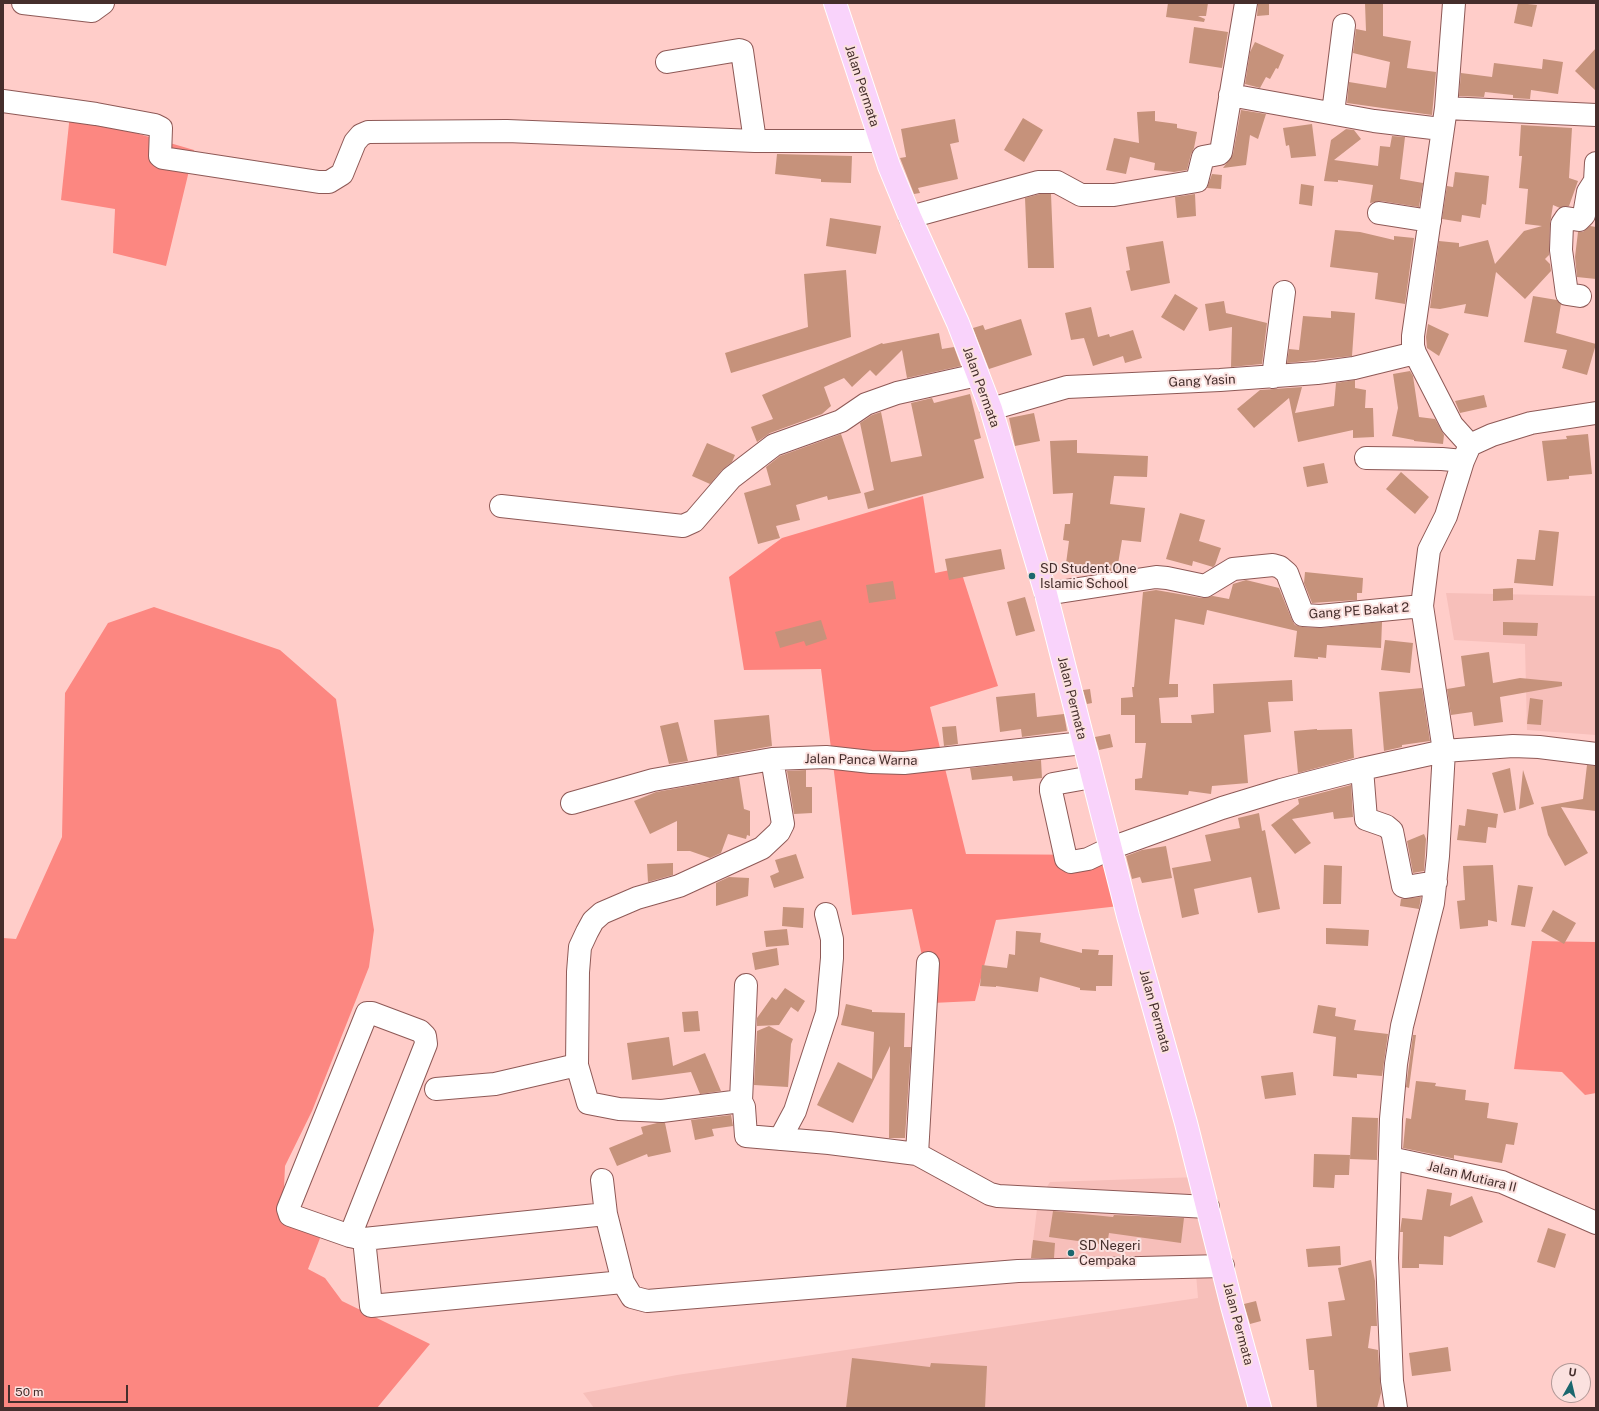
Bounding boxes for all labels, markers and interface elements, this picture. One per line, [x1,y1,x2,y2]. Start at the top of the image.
street label: Jalan Permata [841,43,883,129]
street label: Jalan Permata [959,344,1003,430]
street label: Gang Yasin [1168,371,1236,391]
place label: SD Student One Islamic School [1040,561,1137,592]
marker: SD Student One Islamic School [1027,571,1037,581]
street label: Gang PE Bakat 2 [1308,600,1410,622]
street label: Jalan Permata [1054,655,1090,741]
street label: Jalan Panca Warna [804,751,918,769]
street label: Jalan Permata [1136,968,1174,1054]
street label: Jalan Mutiara II [1426,1158,1518,1196]
place label: SD Negeri Cempaka [1079,1238,1140,1269]
marker: SD Negeri Cempaka [1066,1248,1076,1258]
street label: Jalan Permata [1219,1281,1257,1367]
north arrow [1551,1363,1591,1403]
text: U [1568,1366,1577,1379]
scale bar [10,1377,130,1403]
text: 50 m [15,1385,43,1399]

